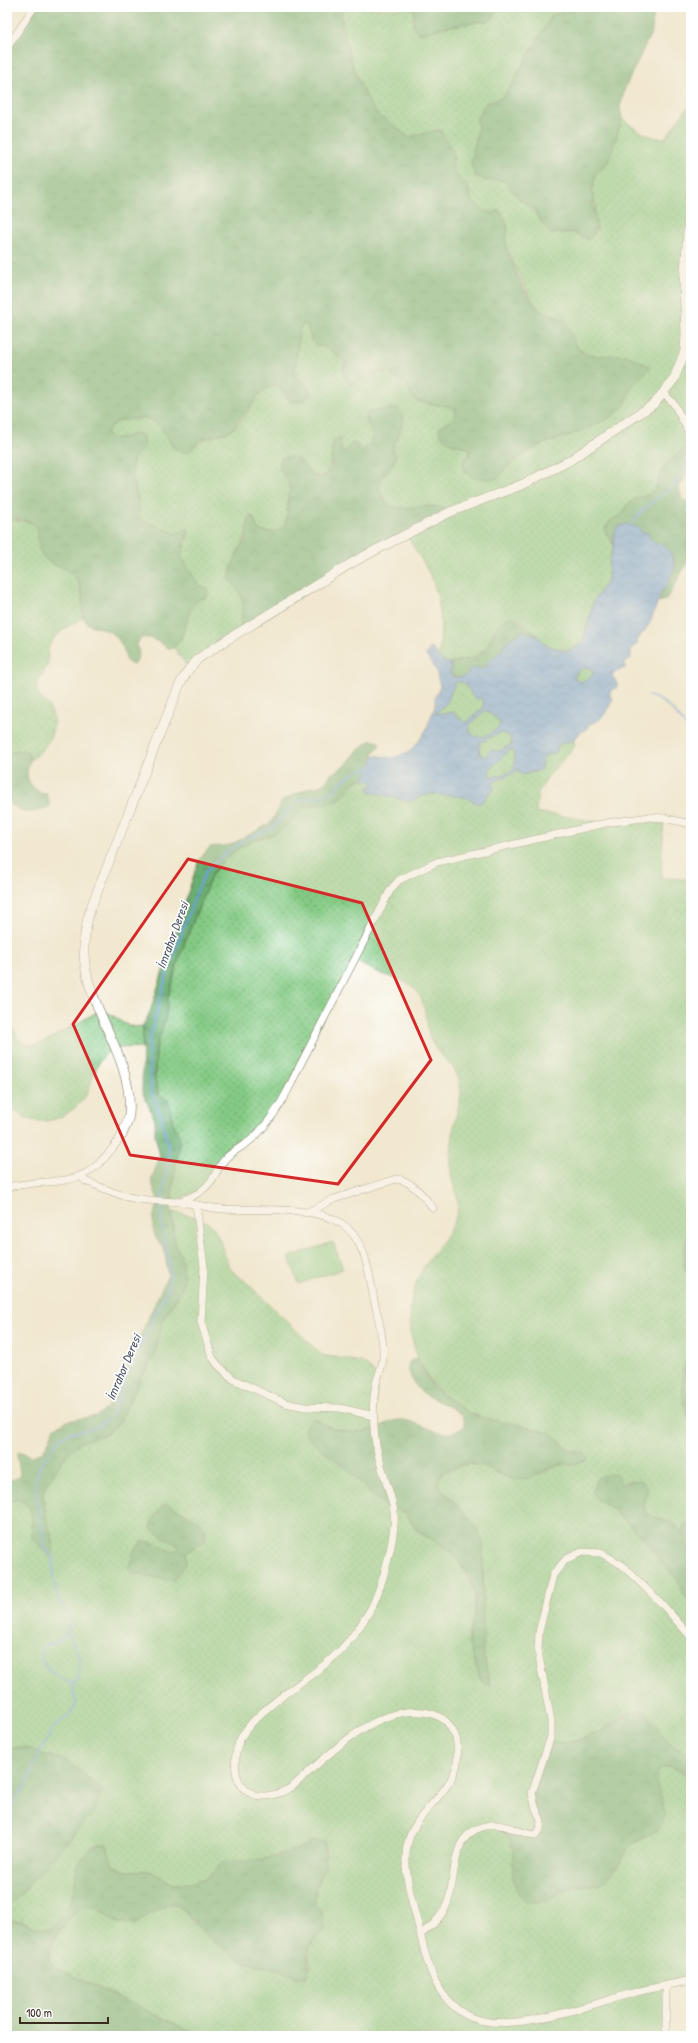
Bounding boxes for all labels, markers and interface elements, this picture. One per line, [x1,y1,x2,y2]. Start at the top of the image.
water label: İmrahor Deresi [152,898,193,971]
water label: İmrahor Deresi [101,1330,145,1403]
scale bar [20,1999,108,2025]
text: 100 m [26,2004,52,2021]

